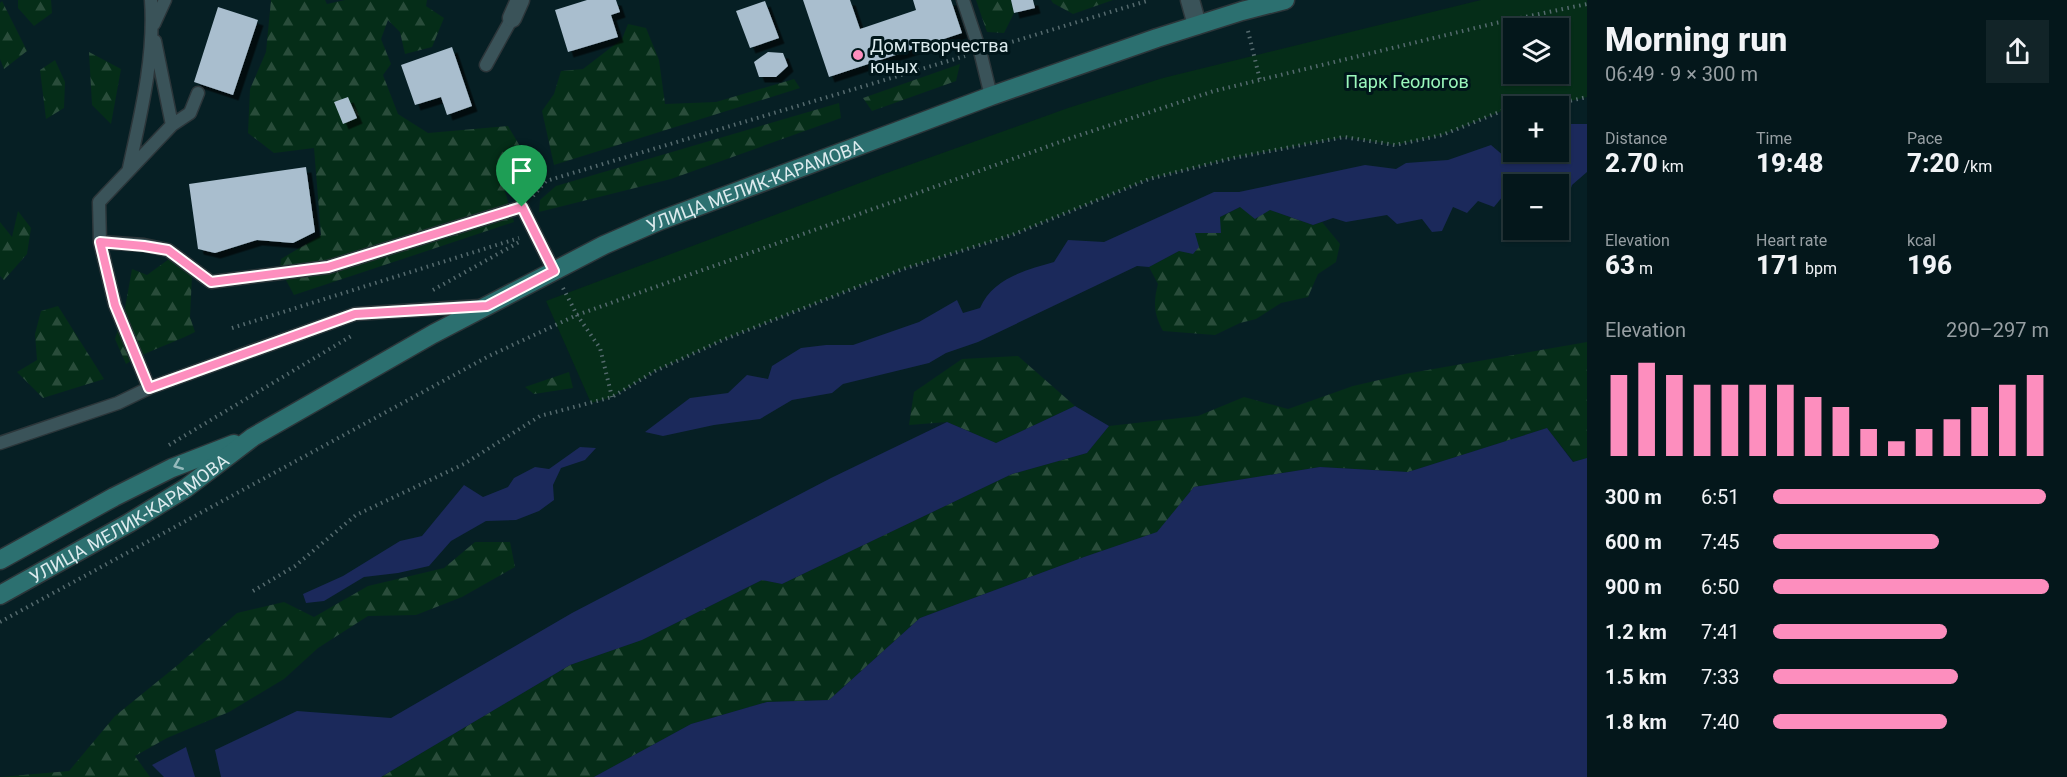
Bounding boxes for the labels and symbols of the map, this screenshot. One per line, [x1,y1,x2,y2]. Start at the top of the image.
place label: Дом творчества юных [870,35,1008,77]
marker: Дом творчества юных [851,48,865,62]
park label: Парк Геологов [1345,71,1469,92]
street label: УЛИЦА МЕЛИК-КАРАМОВА [643,135,866,236]
pin [496,145,547,207]
street label: УЛИЦА МЕЛИК-КАРАМОВА [26,449,233,587]
one-way arrow [174,458,185,470]

